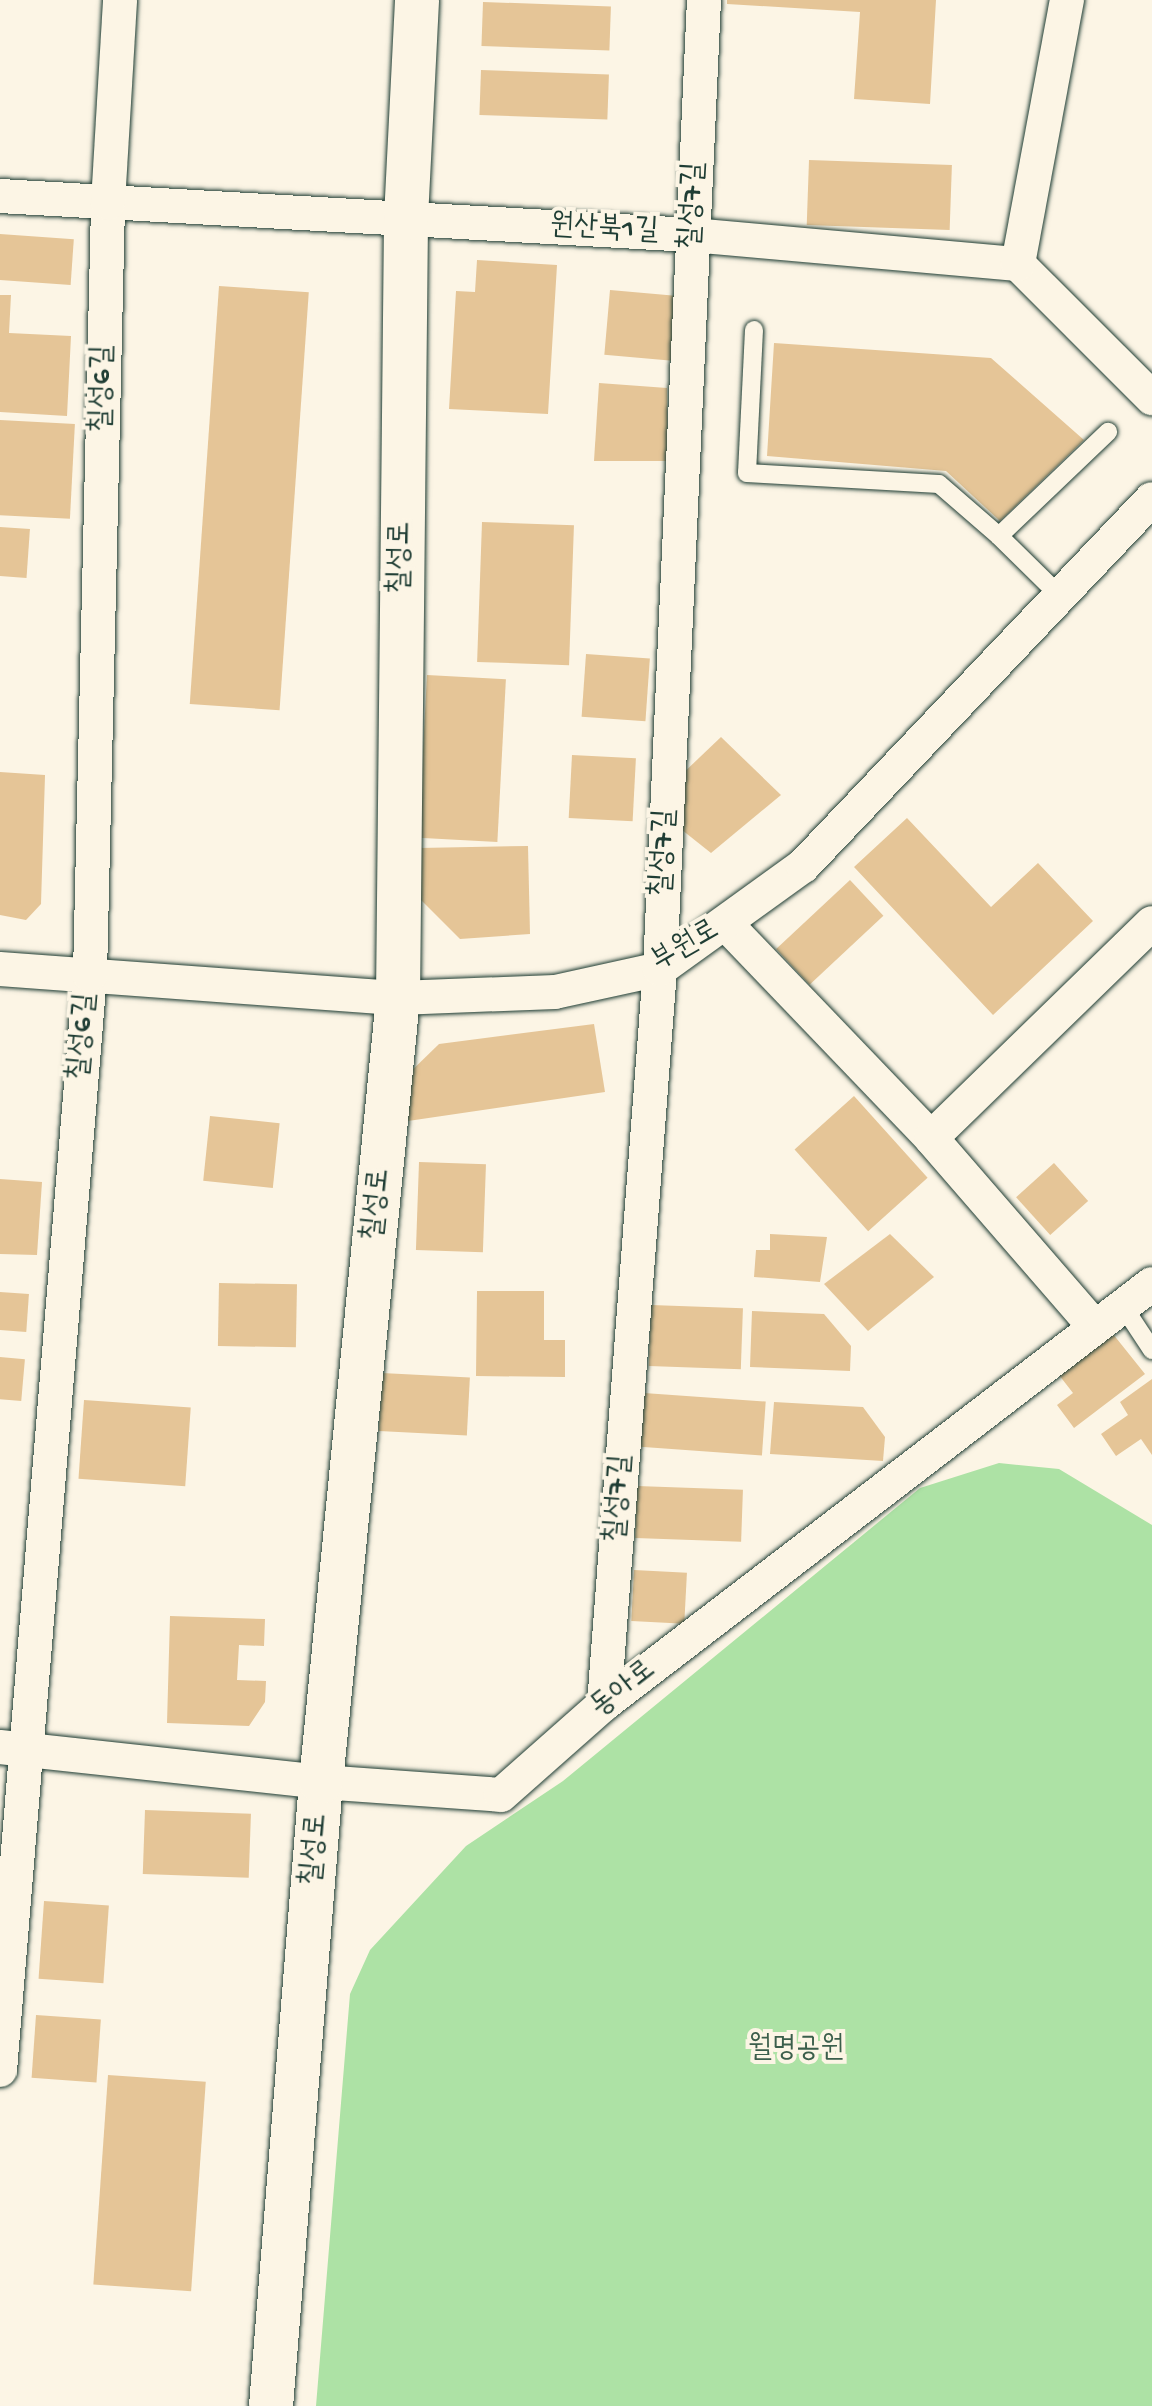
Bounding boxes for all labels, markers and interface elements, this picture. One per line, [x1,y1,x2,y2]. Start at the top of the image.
street label: 칠성7길 [674,161,714,251]
street label: 원산북1길 [549,209,659,251]
street label: 칠성6길 [85,345,123,433]
street label: 칠성로 [383,521,421,595]
street label: 칠성7길 [645,808,685,898]
street label: 부원로 [646,913,726,981]
street label: 칠성6길 [62,992,106,1082]
street label: 칠성로 [356,1167,400,1243]
street label: 칠성7길 [599,1454,641,1544]
street label: 동아로 [584,1654,664,1726]
street label: 칠성로 [295,1812,337,1888]
park label: 월명공원 [748,2032,844,2068]

